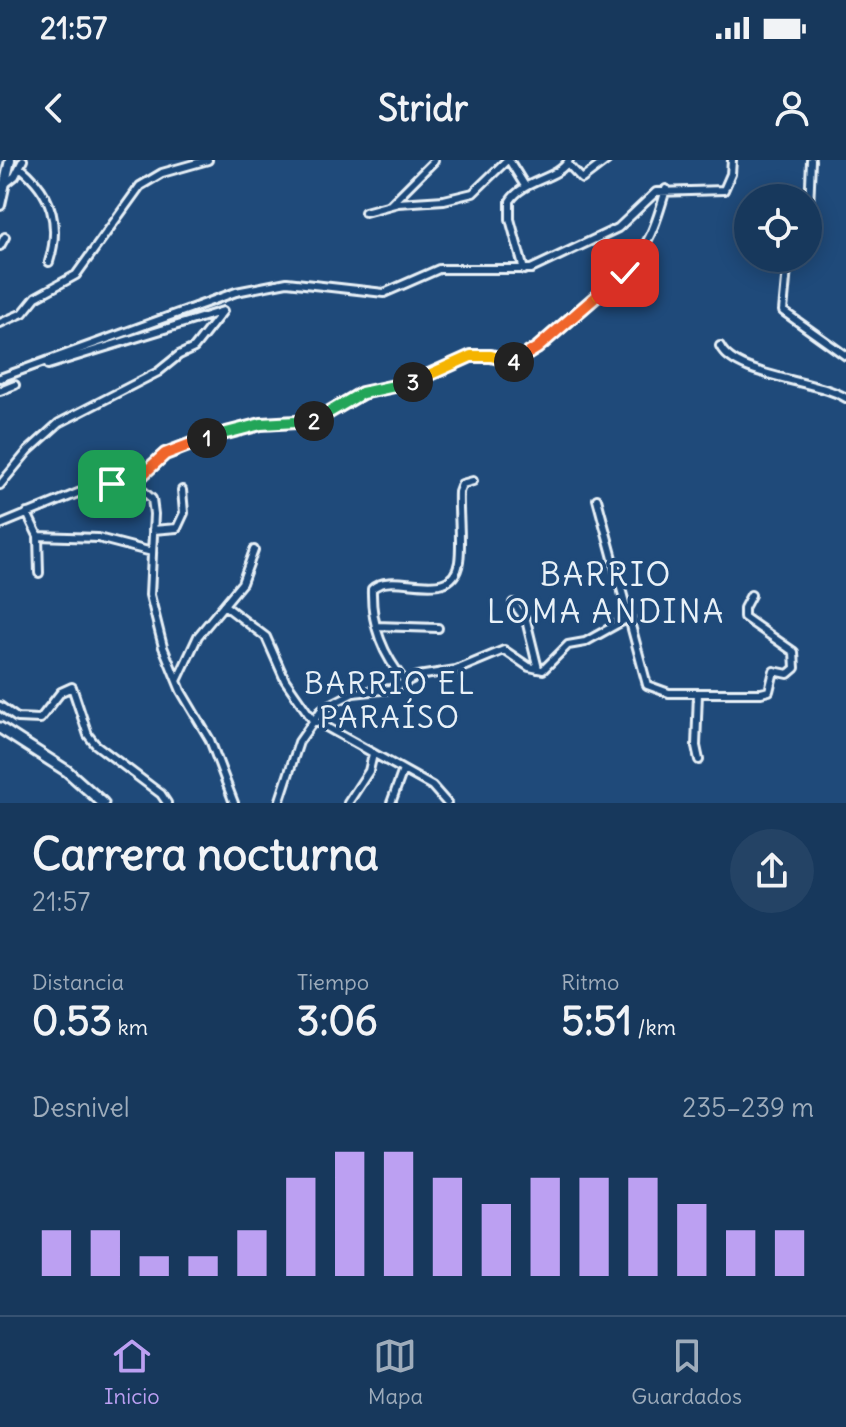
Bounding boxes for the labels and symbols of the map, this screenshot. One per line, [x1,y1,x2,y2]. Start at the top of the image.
pin [591,239,659,307]
pin: 4 [494,342,534,382]
pin: 3 [393,362,433,402]
pin: 2 [294,401,334,441]
pin: 1 [187,418,227,458]
pin [78,450,146,518]
district label: BARRIO LOMA ANDINA [487,554,725,632]
district label: BARRIO EL PARAÍSO [304,664,476,736]

